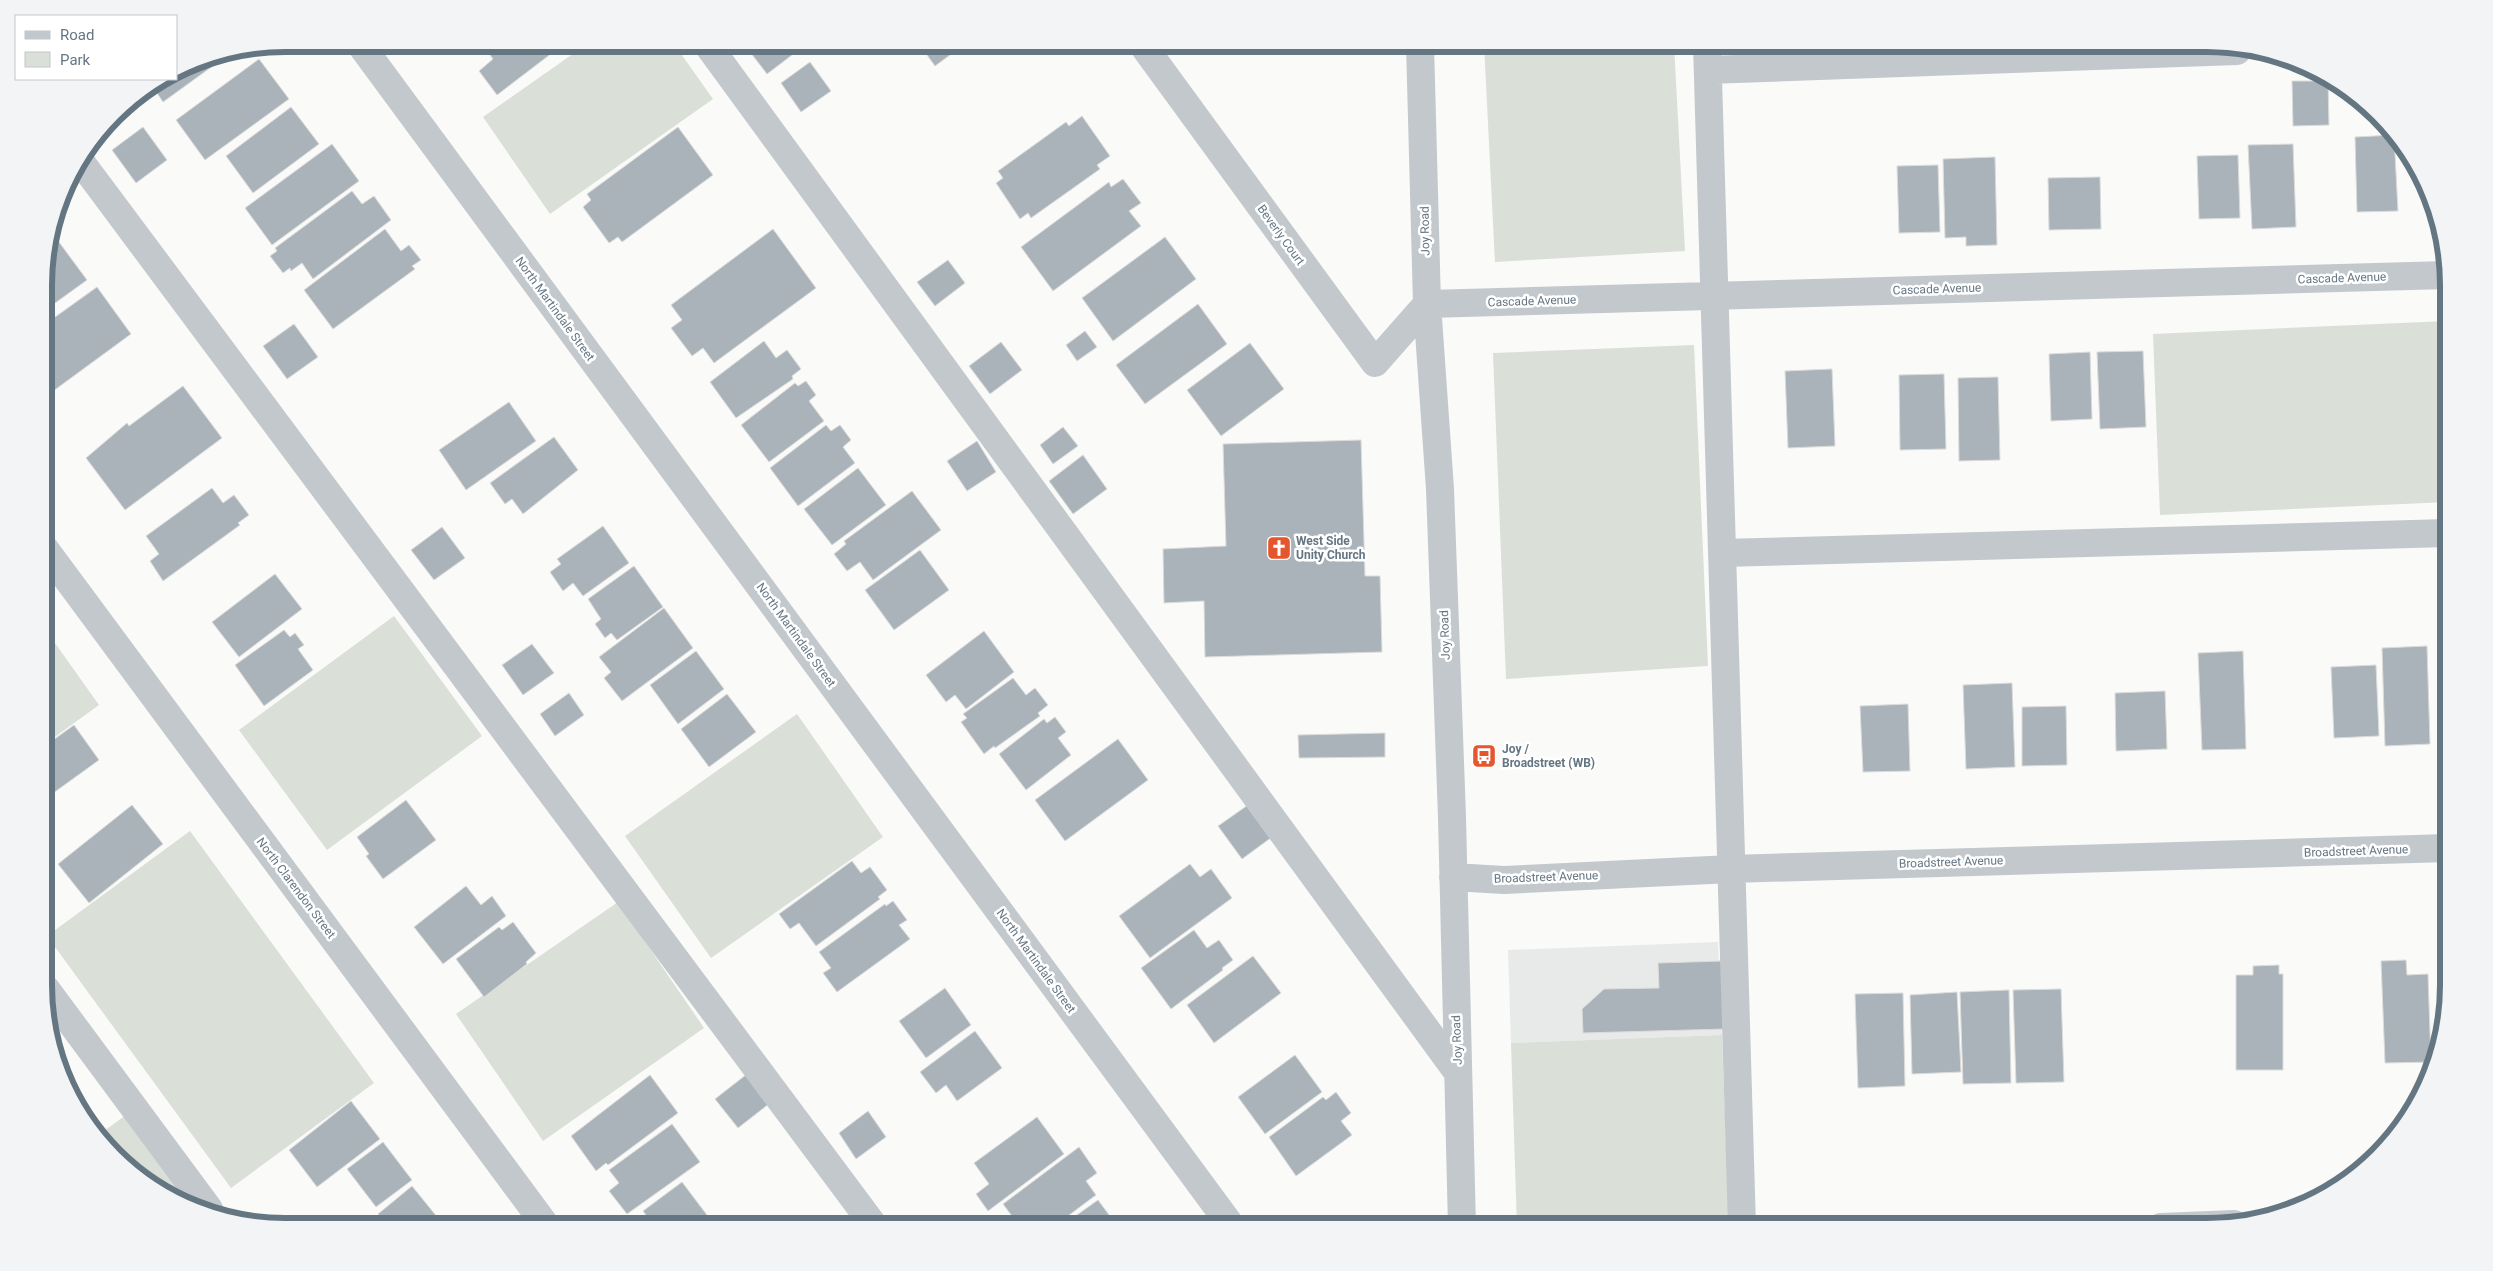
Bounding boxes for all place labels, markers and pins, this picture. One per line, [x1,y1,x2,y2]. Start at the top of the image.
place label: West Side Unity Church [1296,534,1366,562]
church icon: West Side Unity Church [1266,535,1292,561]
place label: Joy / Broadstreet (WB) [1502,742,1595,770]
bus stop icon: Joy / Broadstreet (WB) [1471,743,1497,769]

